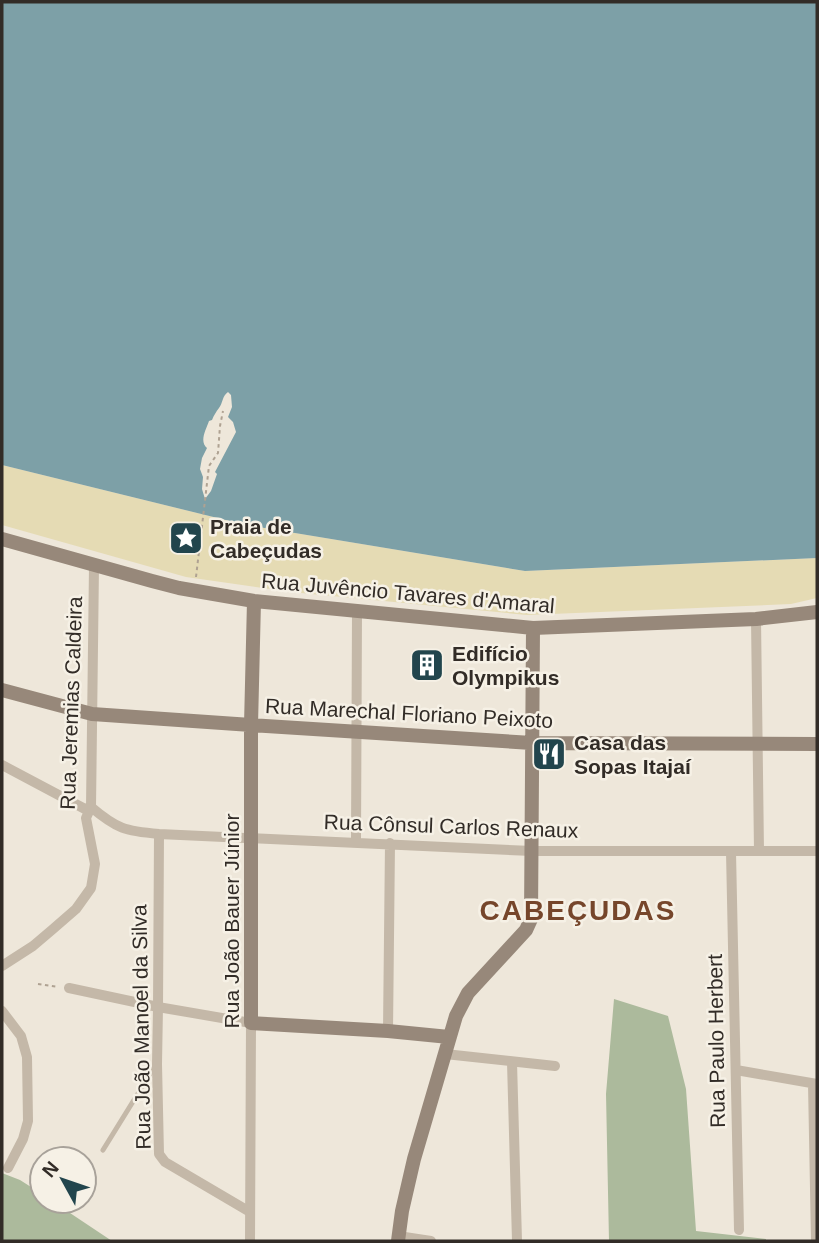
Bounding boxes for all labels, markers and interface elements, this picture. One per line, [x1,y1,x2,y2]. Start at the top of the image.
place label: Praia de Cabeçudas [210,515,322,562]
place icon: Praia de Cabeçudas [167,519,205,557]
street label: Rua Juvêncio Tavares d'Amaral [260,569,556,617]
street label: Rua Jeremias Caldeira [56,596,86,810]
place label: Edifício Olympikus [452,642,559,689]
building icon: Edifício Olympikus [408,646,446,684]
street label: Rua Marechal Floriano Peixoto [264,694,554,732]
place label: Casa das Sopas Itajaí [574,731,692,778]
restaurant icon: Casa das Sopas Itajaí [530,735,568,773]
street label: Rua Cônsul Carlos Renaux [323,810,579,842]
street label: Rua João Bauer Júnior [220,814,243,1028]
district label: CABEÇUDAS [480,895,676,926]
street label: Rua João Manoel da Silva [127,904,155,1150]
street label: Rua Paulo Herbert [703,954,729,1128]
north arrow [28,1145,98,1215]
text: N [38,1157,63,1181]

